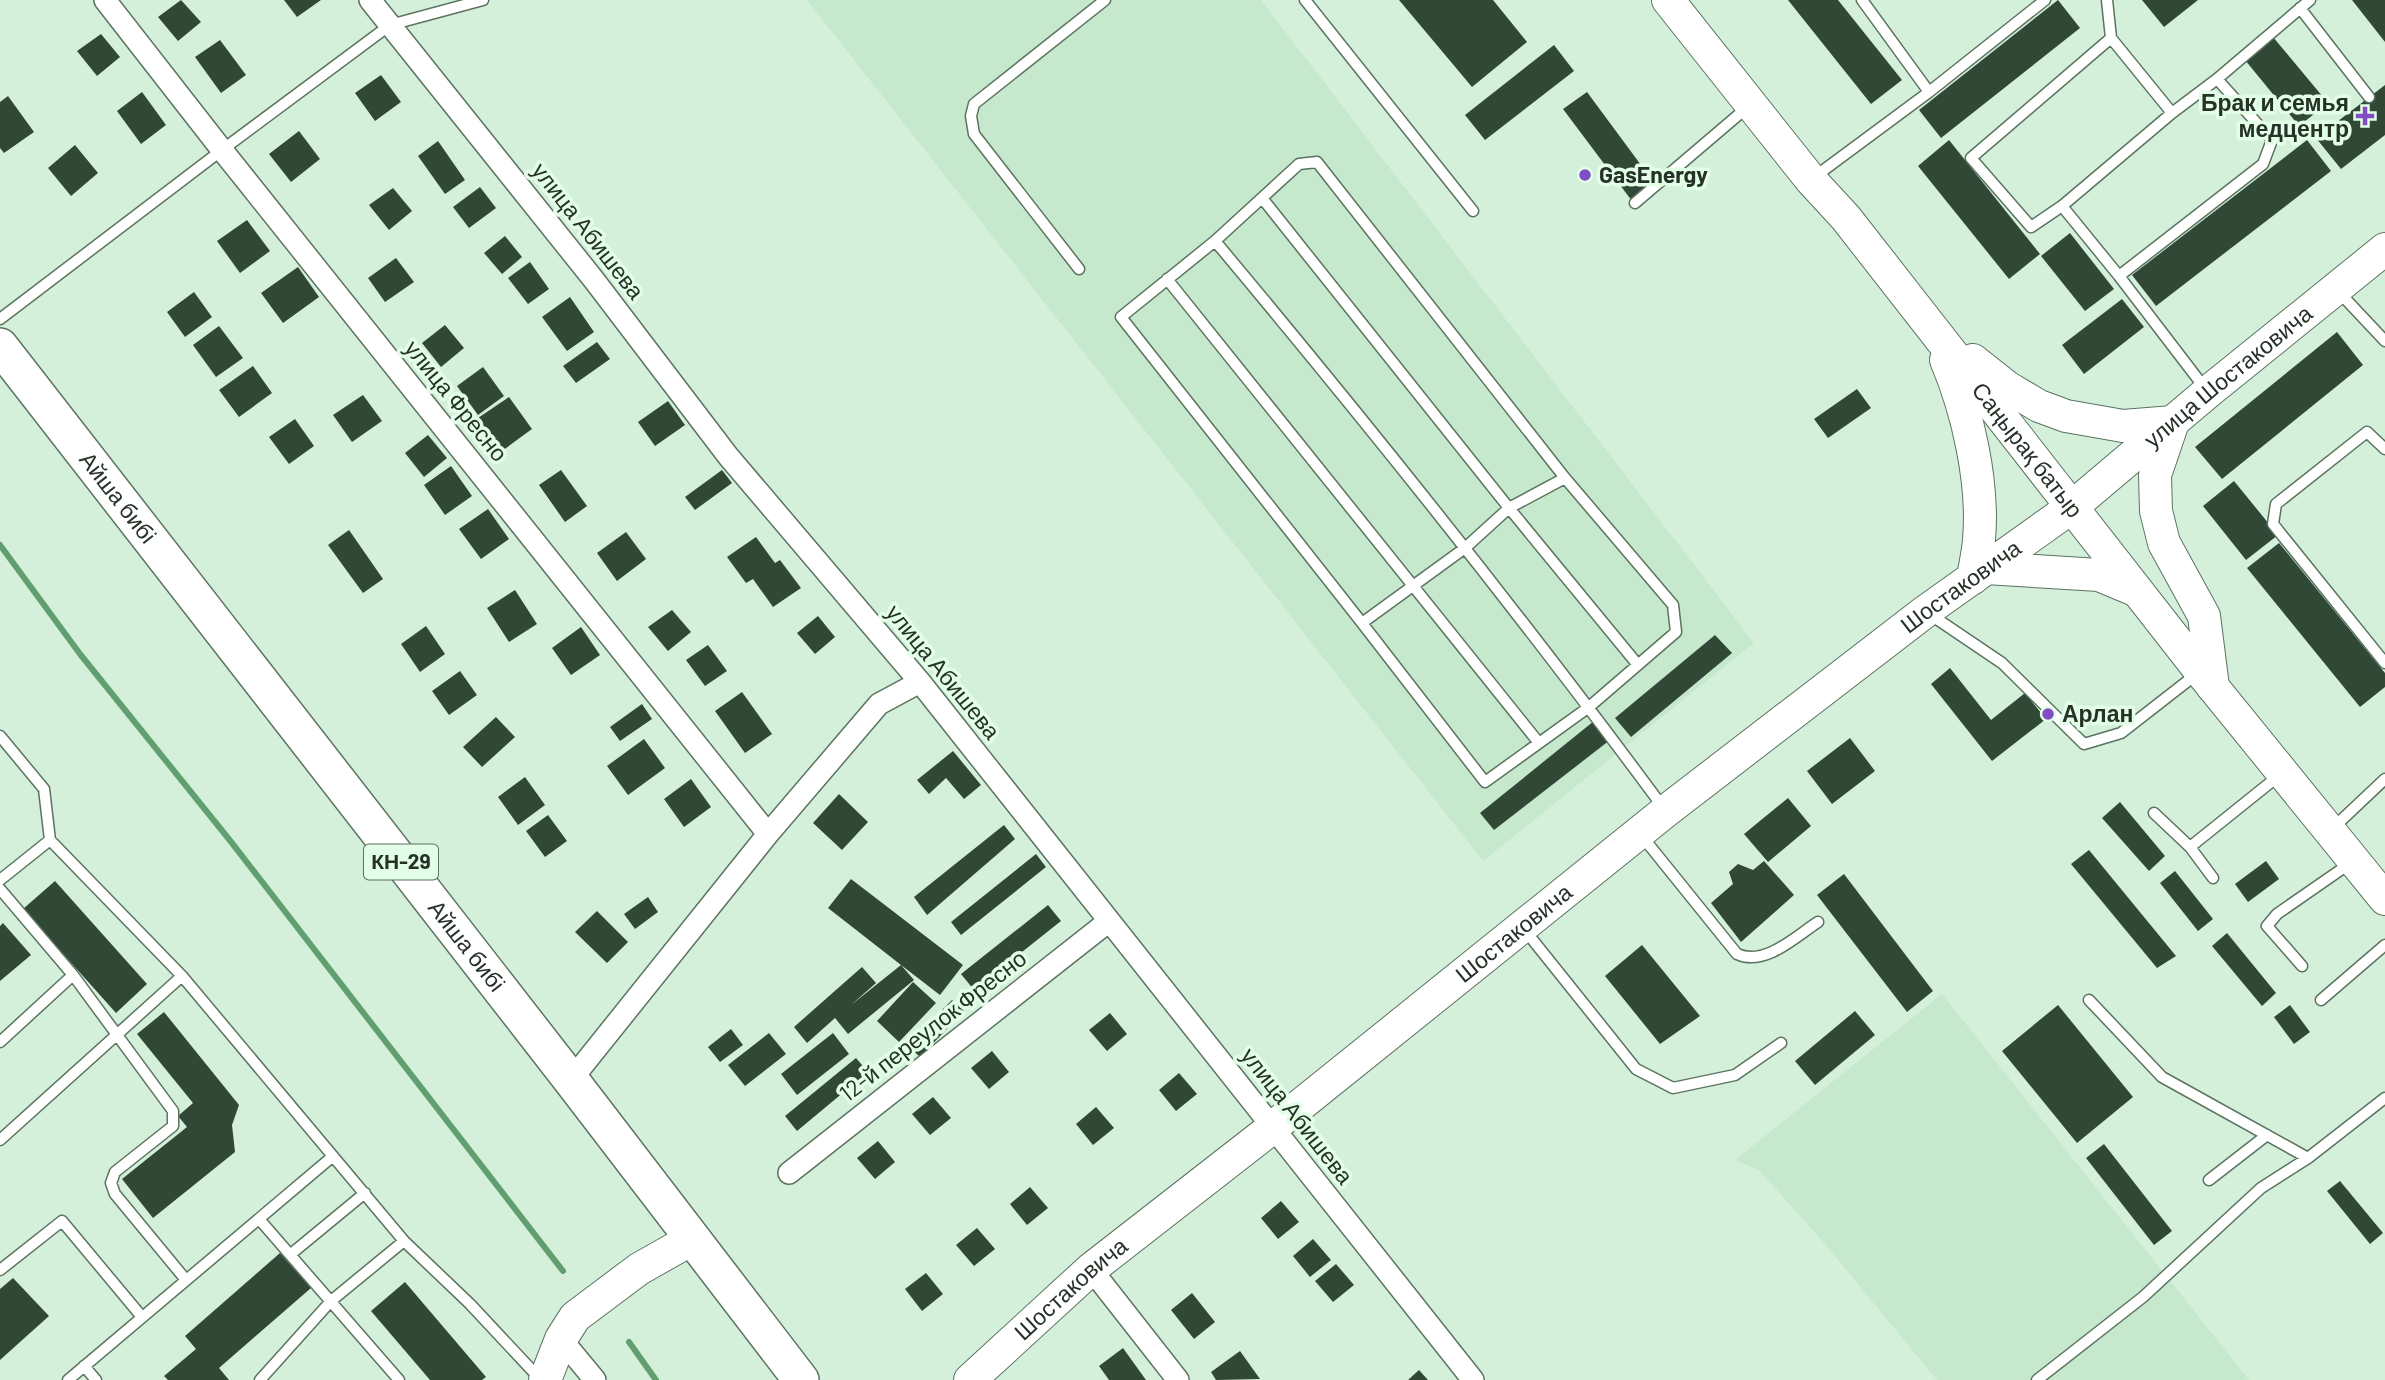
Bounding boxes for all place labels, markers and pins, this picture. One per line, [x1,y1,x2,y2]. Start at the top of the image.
place label: Брак и семья медцентр [2201,88,2349,142]
marker: Брак и семья медцентр [2355,106,2375,126]
place label: GasEnergy [1599,160,1708,188]
marker: GasEnergy [1577,167,1593,183]
place label: Арлан [2062,699,2133,727]
marker: Арлан [2040,706,2056,722]

